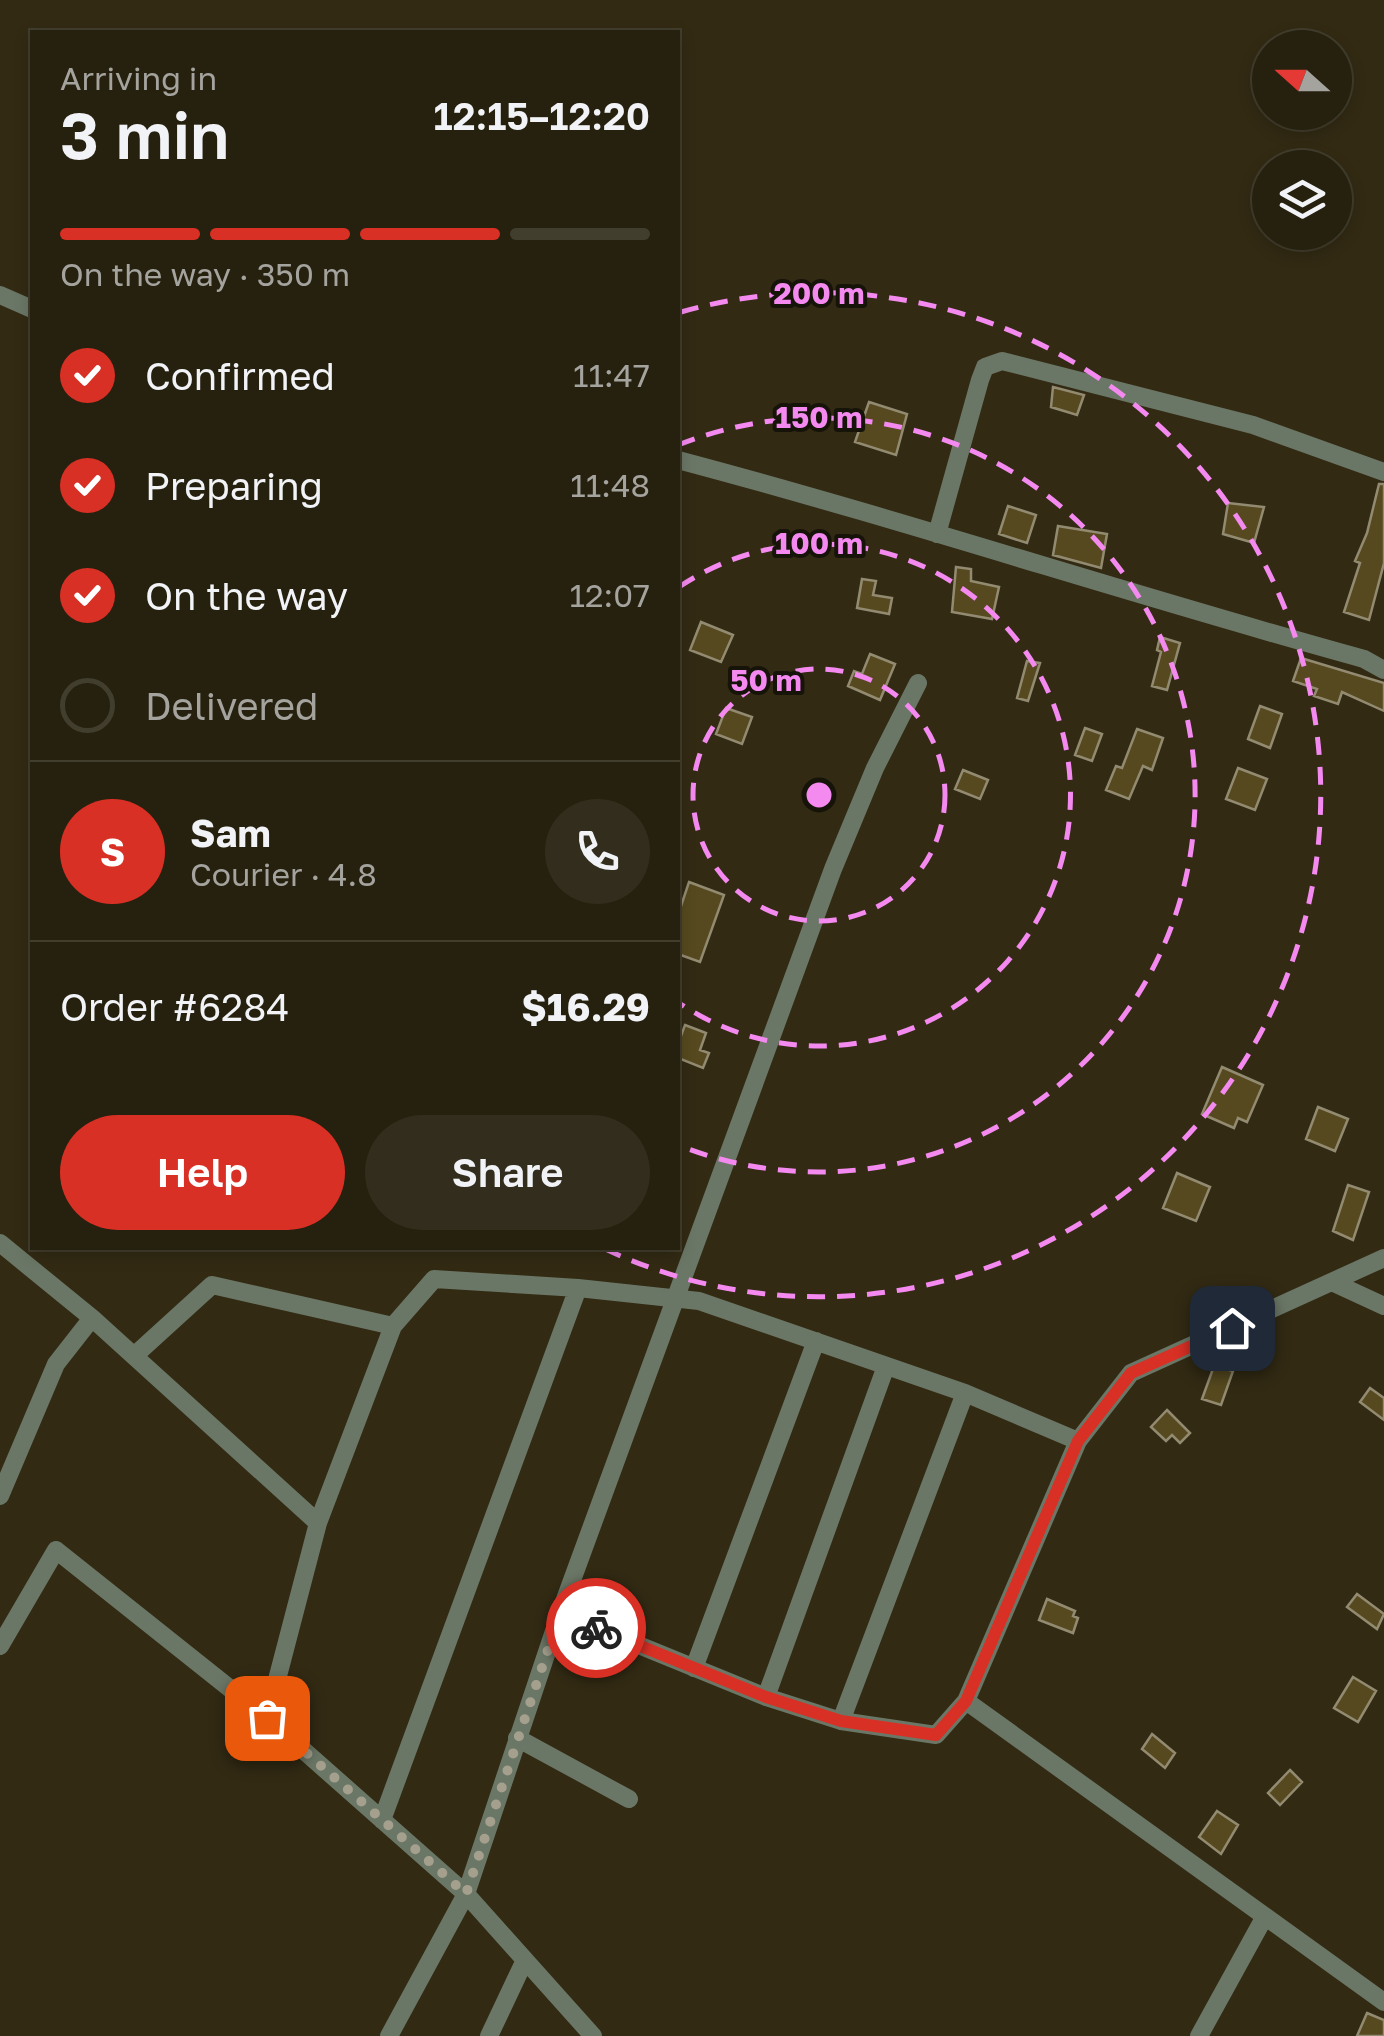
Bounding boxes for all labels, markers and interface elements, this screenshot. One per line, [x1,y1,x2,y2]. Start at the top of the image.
north arrow [1252,30,1352,130]
map controls [1252,30,1352,250]
text: Arriving in [60,59,217,97]
text: 12:15–12:20 [434,93,650,138]
text: 3 min [60,95,229,173]
button: layers [1252,150,1352,250]
text: On the way · 350 m [60,255,350,293]
text: 200 m [773,275,865,311]
icon: check [60,348,115,403]
text: Confirmed [145,353,335,398]
text: 11:47 [573,356,650,394]
text: 150 m [776,399,863,435]
icon: check [60,458,115,513]
text: Preparing [145,463,323,508]
text: 11:48 [570,466,650,504]
text: 100 m [775,525,863,561]
icon: check [60,568,115,623]
text: On the way [145,573,348,618]
text: 12:07 [570,576,650,614]
text: 50 m [730,662,802,698]
text: Delivered [145,683,318,728]
centre of rings [801,777,837,813]
button: phone [545,799,650,904]
text: Sam [190,810,271,855]
text: S [100,829,125,874]
text: Courier · 4.8 [190,855,377,893]
text: Order #6284 [60,984,290,1029]
text: $16.29 [521,984,650,1029]
button: Help [60,1115,345,1230]
button: Share [365,1115,650,1230]
pin [1190,1286,1275,1371]
icon: home [1205,1301,1260,1356]
courier [546,1578,646,1678]
icon: bike [569,1601,624,1656]
pin [225,1676,310,1761]
icon: bag [240,1691,295,1746]

